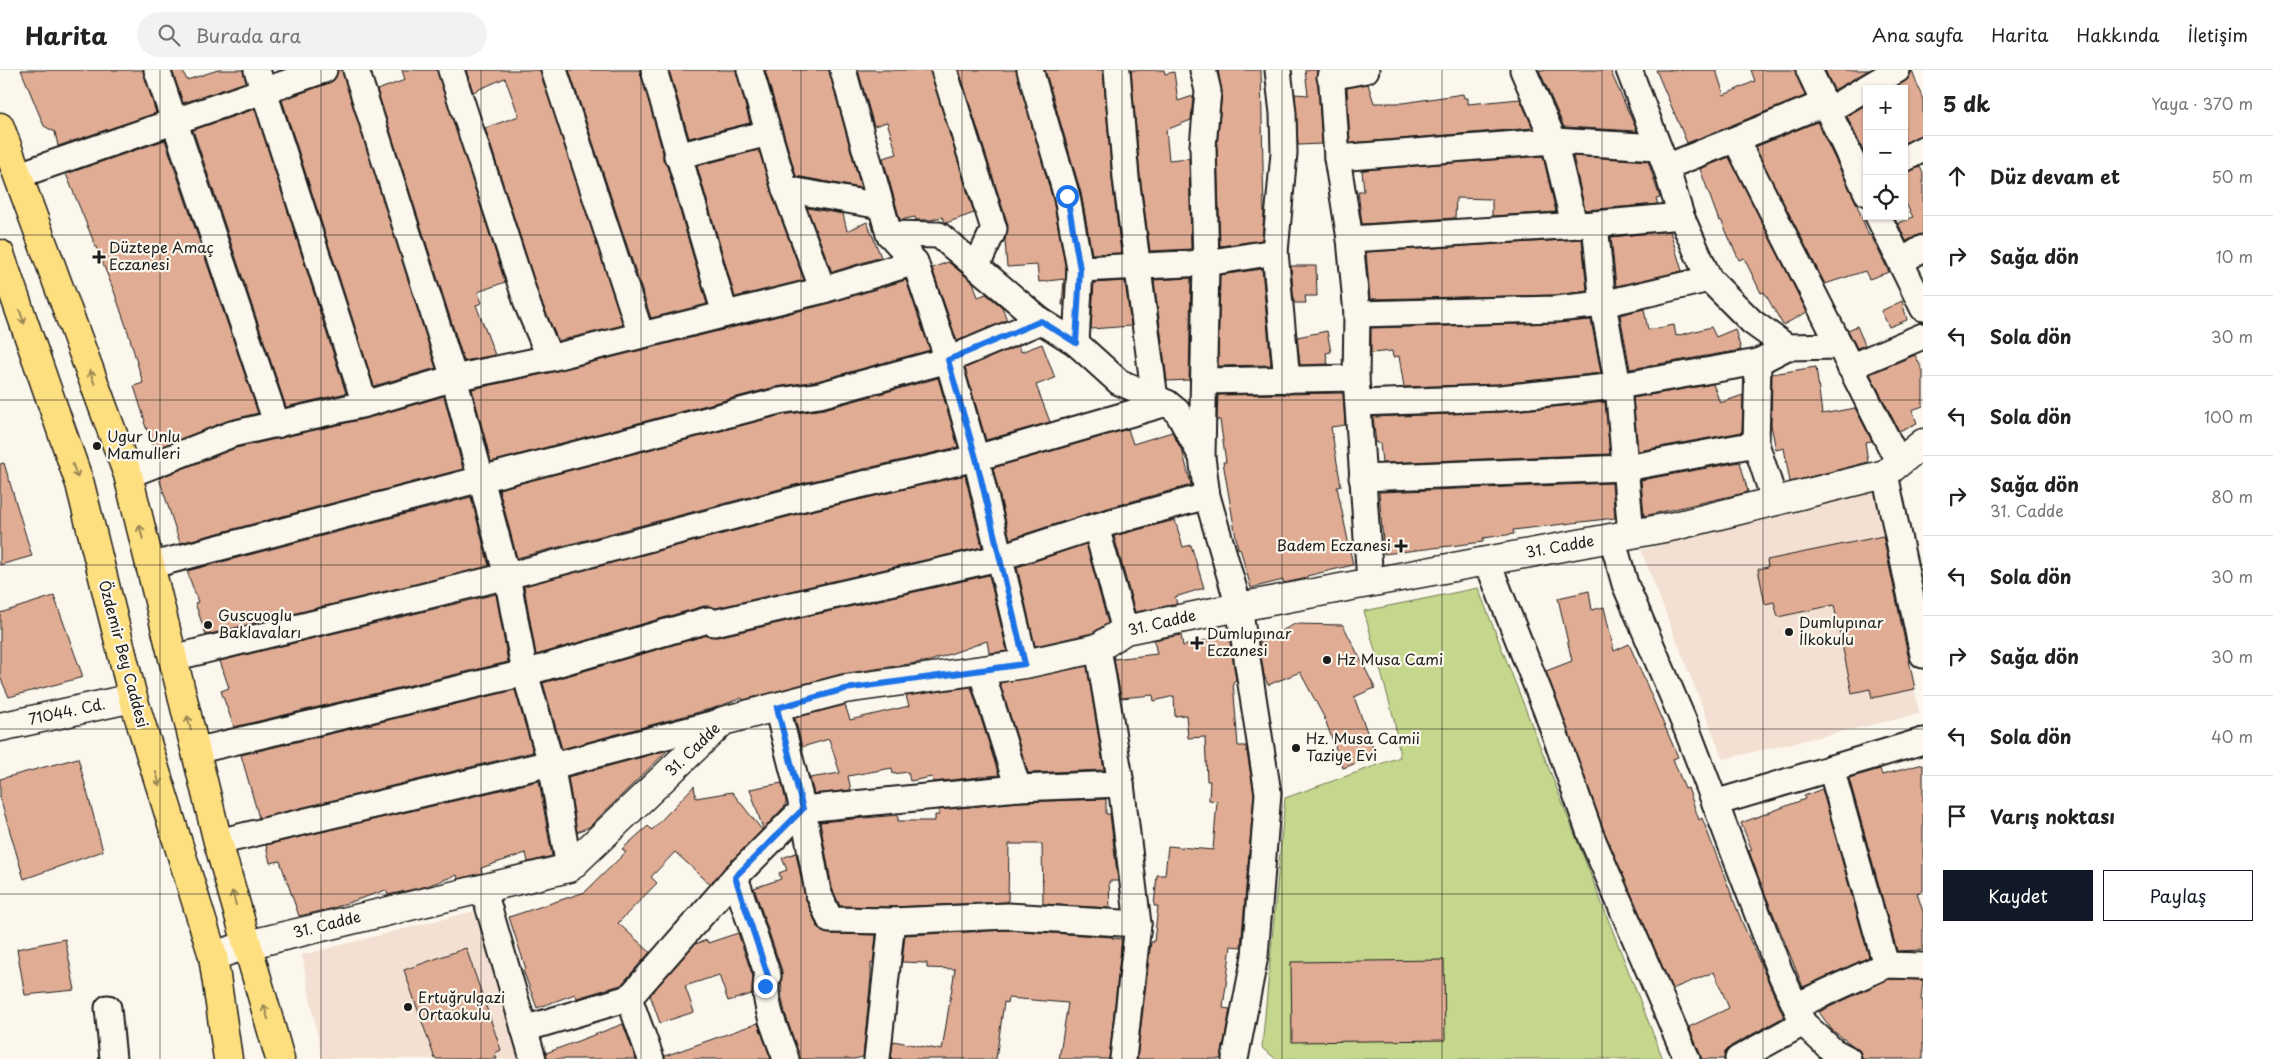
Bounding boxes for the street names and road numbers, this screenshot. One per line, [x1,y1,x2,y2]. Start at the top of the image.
street label: 31. Cadde [1524,528,1596,563]
street label: Özdemir Bey Caddesi [94,577,155,730]
street label: 31. Cadde [1125,603,1198,641]
street label: 71044. Cd. [26,691,107,730]
street label: 31. Cadde [659,717,725,781]
street label: 31. Cadde [290,904,363,943]

